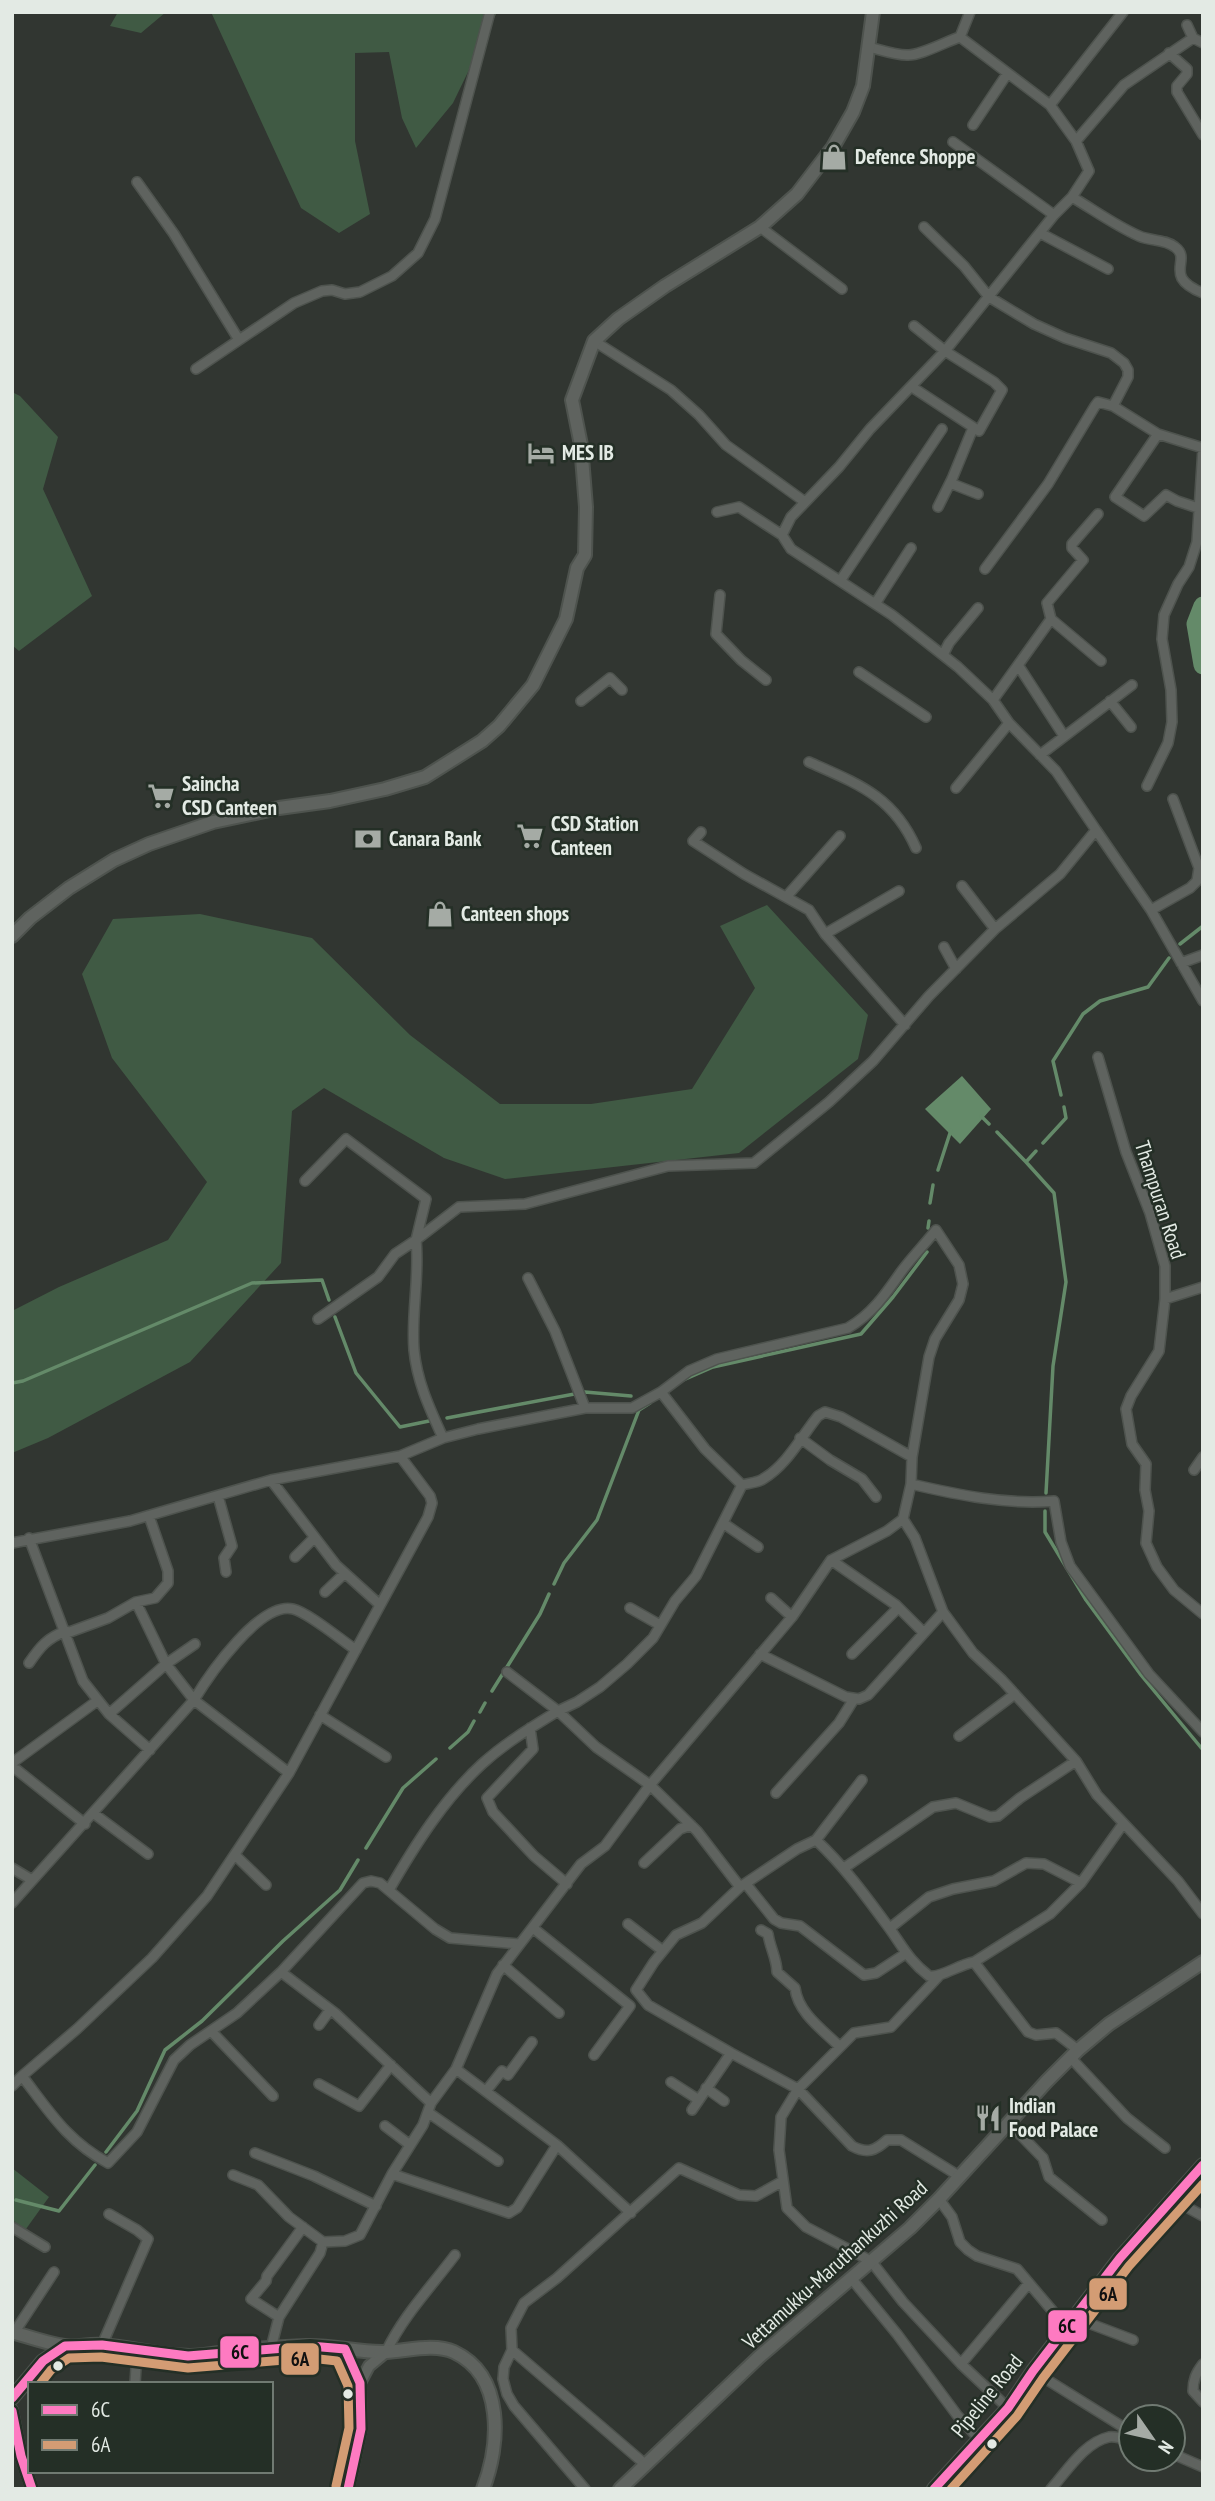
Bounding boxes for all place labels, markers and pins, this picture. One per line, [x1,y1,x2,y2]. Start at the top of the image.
shop icon: Defence Shoppe [819,142,849,172]
place label: Defence Shoppe [855,143,975,170]
hotel icon: MES IB [526,438,556,468]
place label: MES IB [562,439,614,466]
place label: Saincha CSD Canteen [182,770,277,821]
supermarket icon: Saincha CSD Canteen [146,781,176,811]
place label: CSD Station Canteen [551,810,639,861]
supermarket icon: CSD Station Canteen [515,821,545,851]
bank icon: Canara Bank [353,824,383,854]
place label: Canara Bank [389,825,482,852]
shop icon: Canteen shops [425,899,455,929]
place label: Canteen shops [461,900,569,927]
place label: Indian Food Palace [1009,2092,1098,2143]
restaurant icon: Indian Food Palace [973,2103,1003,2133]
unlabelled marker [51,2359,65,2373]
unlabelled marker [341,2387,355,2401]
unlabelled marker [985,2437,999,2451]

